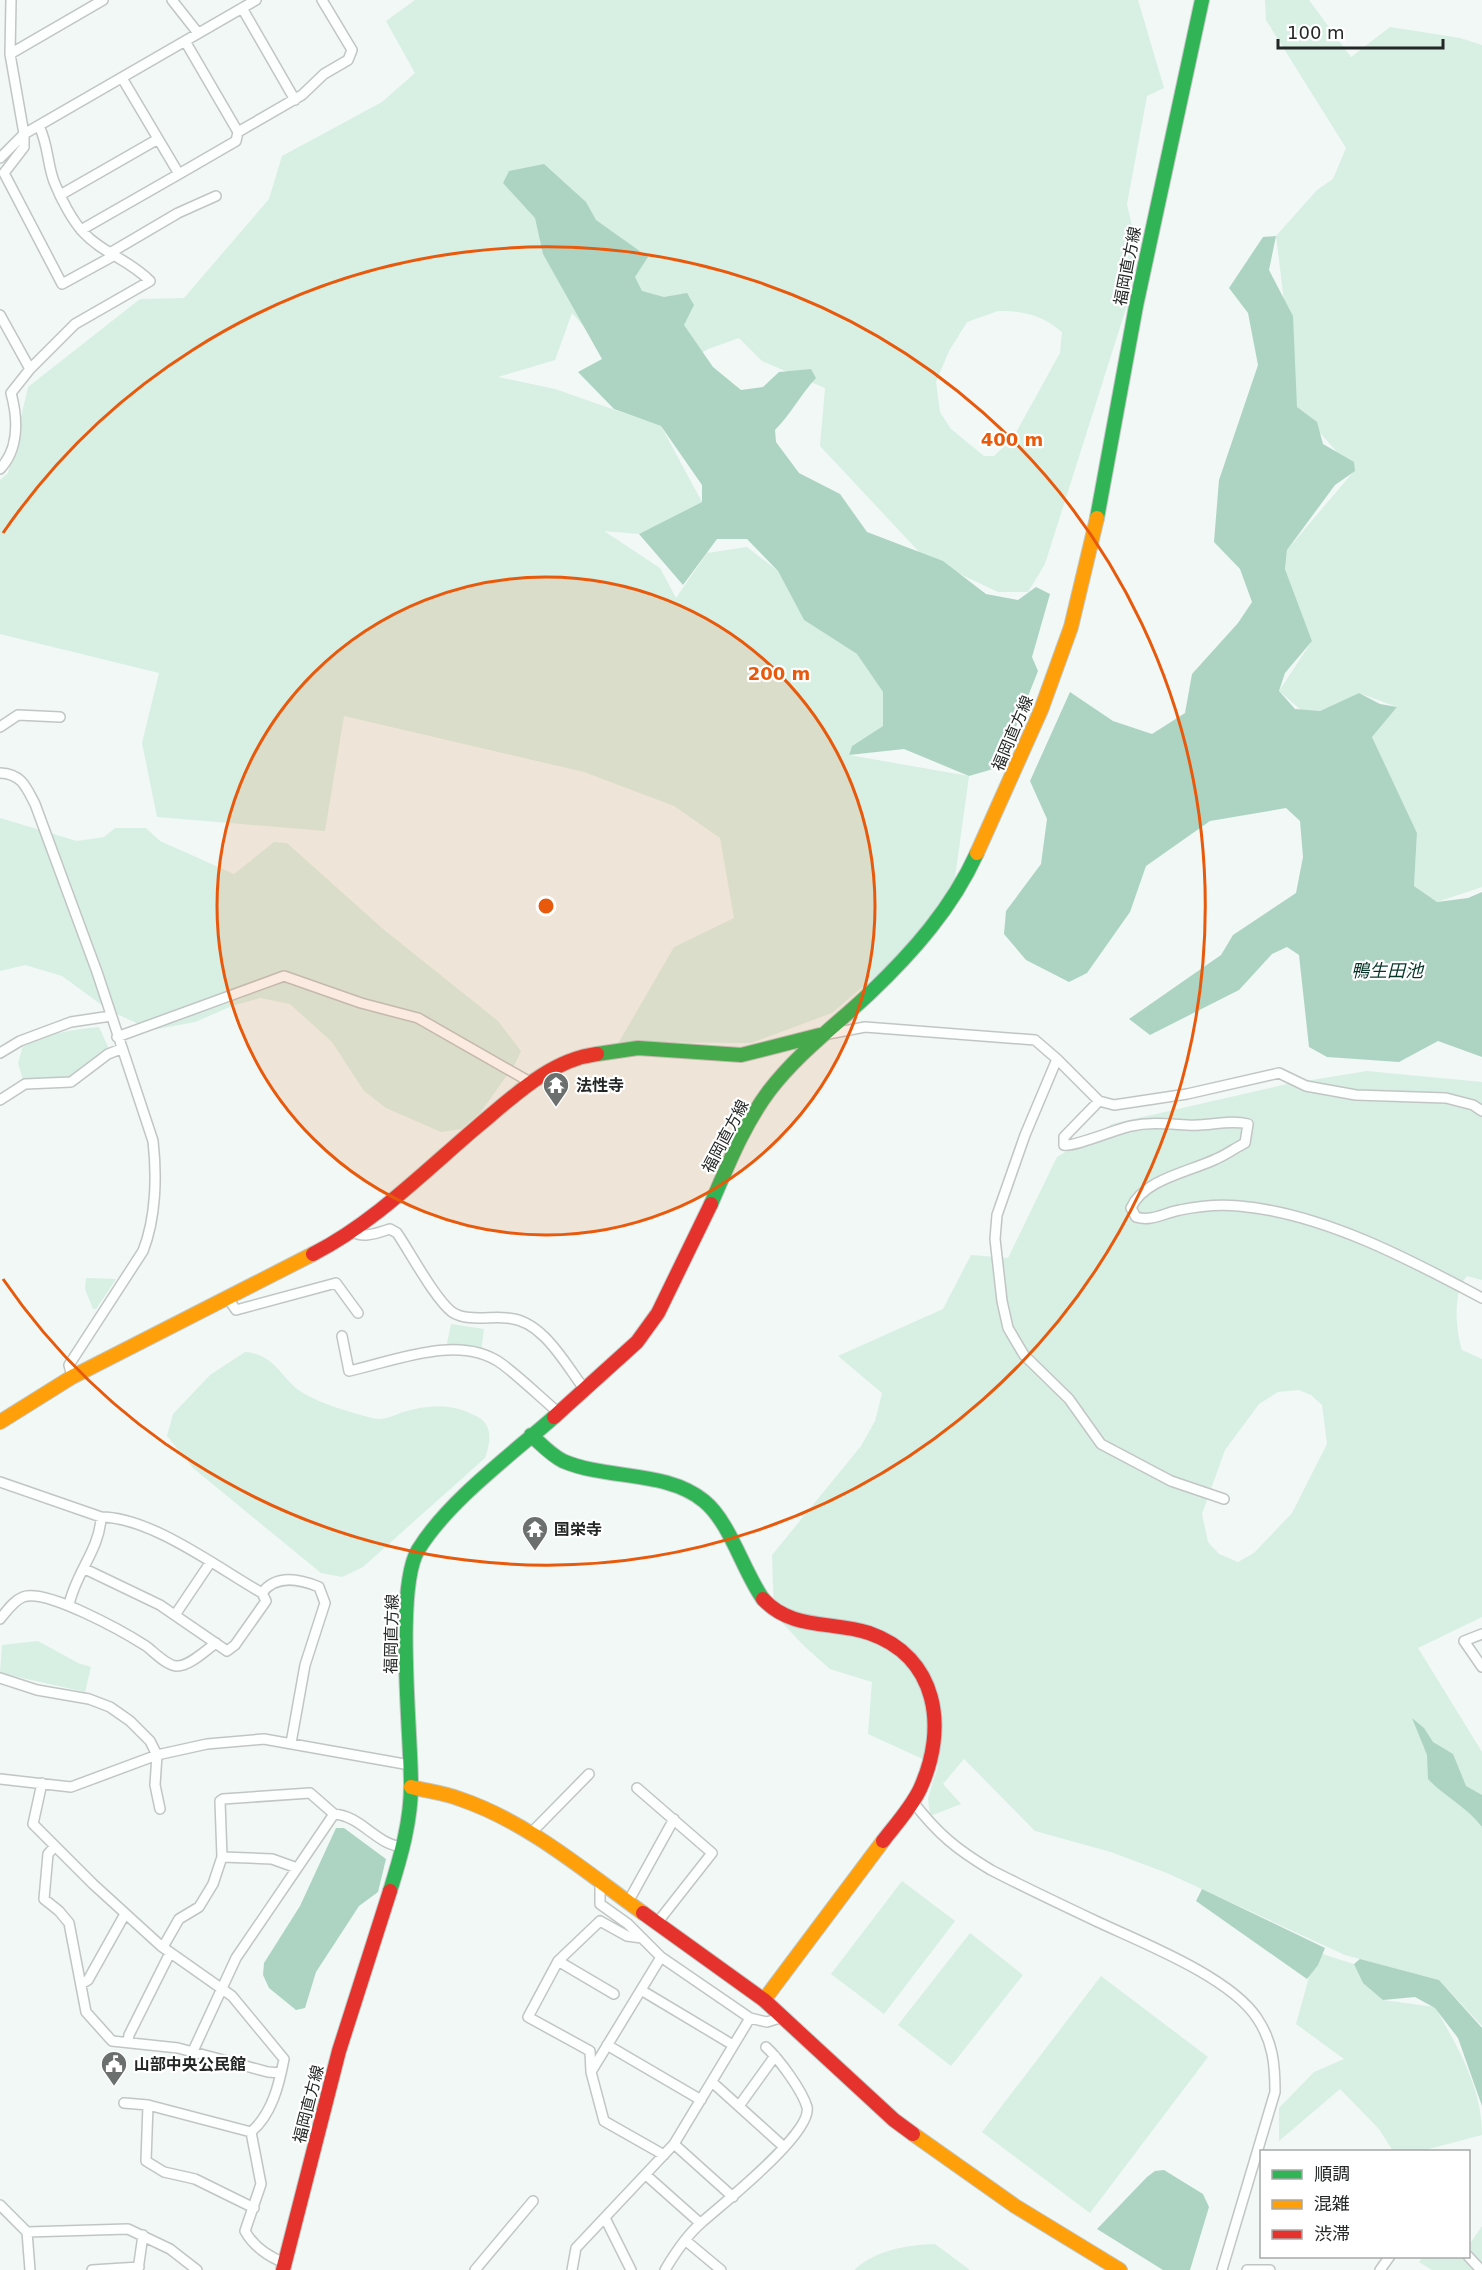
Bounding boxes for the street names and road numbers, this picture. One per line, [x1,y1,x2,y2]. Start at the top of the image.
street label: 福岡直方線 [1111,225,1144,307]
street label: 福岡直方線 [988,693,1037,774]
street label: 福岡直方線 [698,1096,753,1176]
street label: 福岡直方線 [381,1594,402,1674]
street label: 福岡直方線 [290,2063,327,2145]

